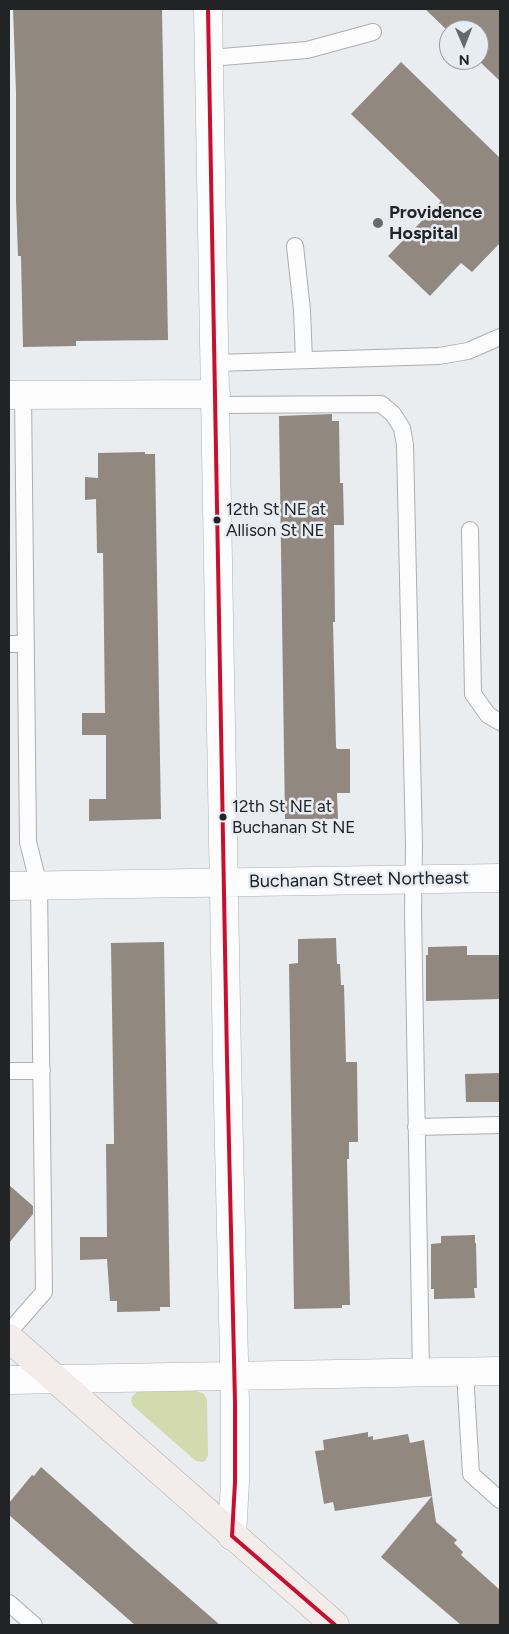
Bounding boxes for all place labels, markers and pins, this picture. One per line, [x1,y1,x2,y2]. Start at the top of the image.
place label: Providence Hospital [389,202,482,244]
marker: Providence Hospital [371,216,385,230]
place label: 12th St NE at Allison St NE [226,500,326,540]
marker: 12th St NE at Allison St NE [212,515,222,525]
place label: 12th St NE at Buchanan St NE [232,797,355,837]
marker: 12th St NE at Buchanan St NE [218,812,228,822]

